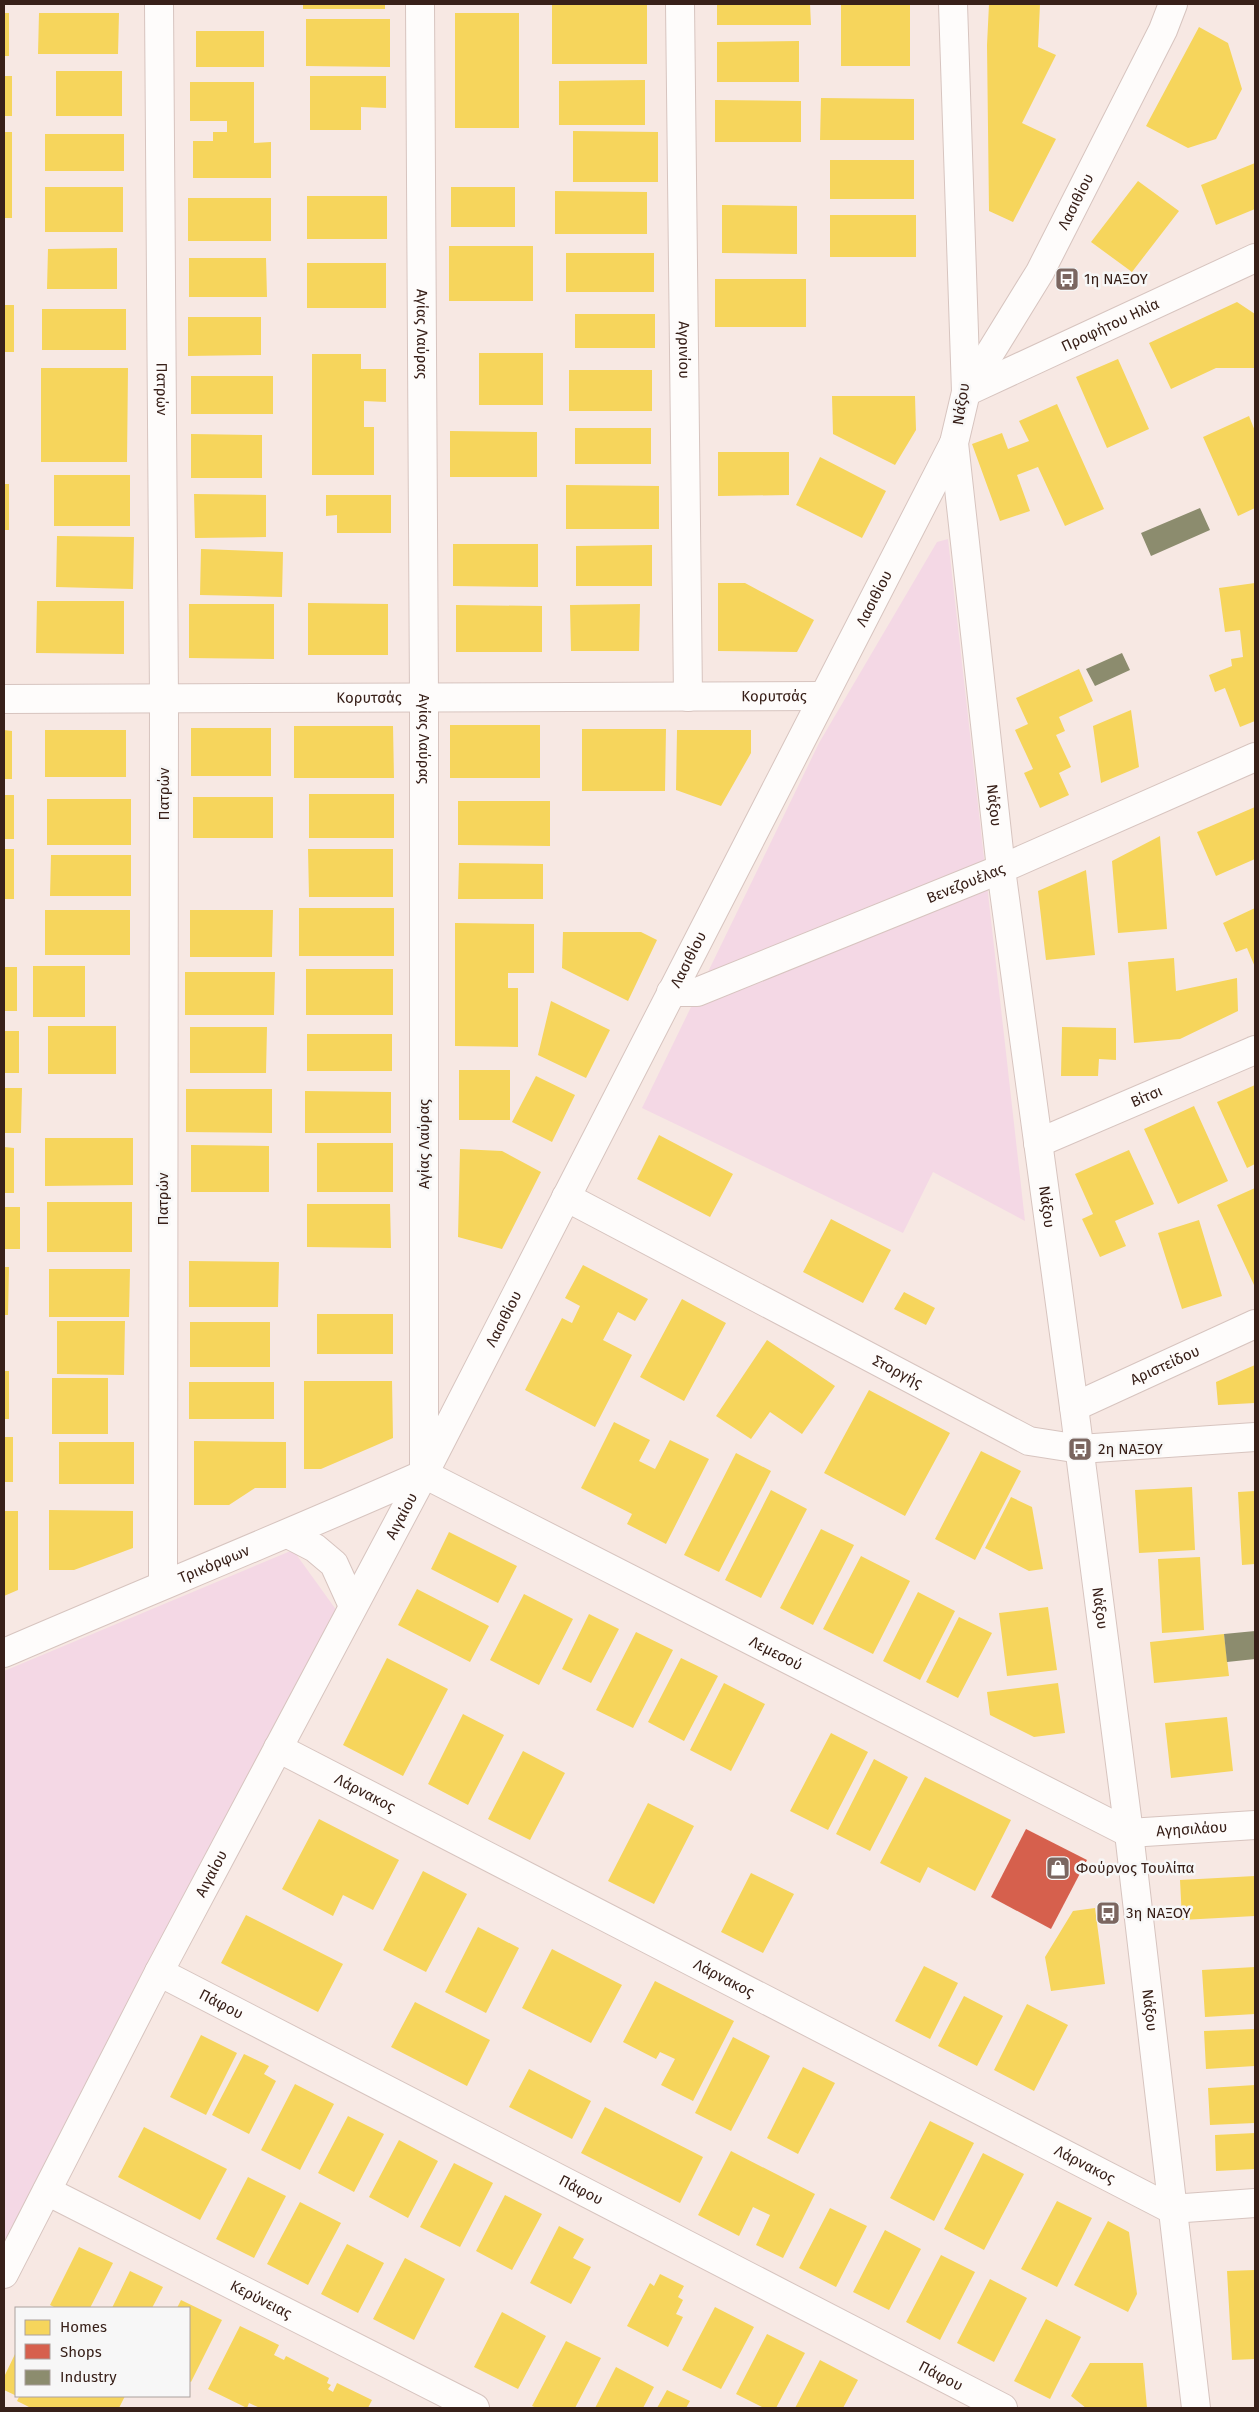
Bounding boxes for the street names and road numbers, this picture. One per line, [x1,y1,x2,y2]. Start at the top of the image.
street label: Λασιθίου [1054,170,1098,233]
street label: Αγίας Λαύρας [413,289,431,379]
street label: Προφήτου Ηλία [1058,295,1162,356]
street label: Αγρινίου [675,321,693,379]
street label: Πατρών [153,362,171,416]
street label: Νάξου [949,382,973,426]
street label: Λασιθίου [852,567,896,630]
street label: Κορυτσάς [741,687,807,705]
street label: Κορυτσάς [336,689,402,707]
street label: Αγίας Λαύρας [415,694,433,784]
street label: Πατρών [155,767,173,820]
street label: Νάξου [983,783,1005,827]
street label: Βενεζουέλας [924,859,1008,907]
street label: Λασιθίου [667,929,710,991]
street label: Βίτσι [1128,1082,1165,1111]
street label: Αγίας Λαύρας [415,1099,433,1189]
street label: Πατρών [154,1172,172,1225]
street label: Νάξου [1035,1185,1059,1229]
street label: Λασιθίου [482,1288,526,1350]
street label: Αριστείδου [1127,1342,1202,1389]
street label: Στοργής [870,1351,926,1392]
street label: Αιγαίου [382,1489,421,1542]
street label: Τρικόρφων [176,1541,253,1587]
street label: Νάξου [1088,1586,1112,1630]
street label: Λεμεσού [746,1632,806,1674]
street label: Λάρνακος [332,1770,398,1816]
street label: Αγησιλάου [1156,1818,1228,1840]
street label: Αιγαίου [192,1847,231,1900]
street label: Λάρνακος [691,1955,757,2001]
street label: Πάφου [196,1985,246,2023]
street label: Νάξου [1138,1988,1161,2032]
street label: Λάρνακος [1051,2141,1118,2188]
street label: Πάφου [556,2171,606,2209]
street label: Κερύνειας [227,2276,295,2323]
street label: Πάφου [916,2357,966,2395]

